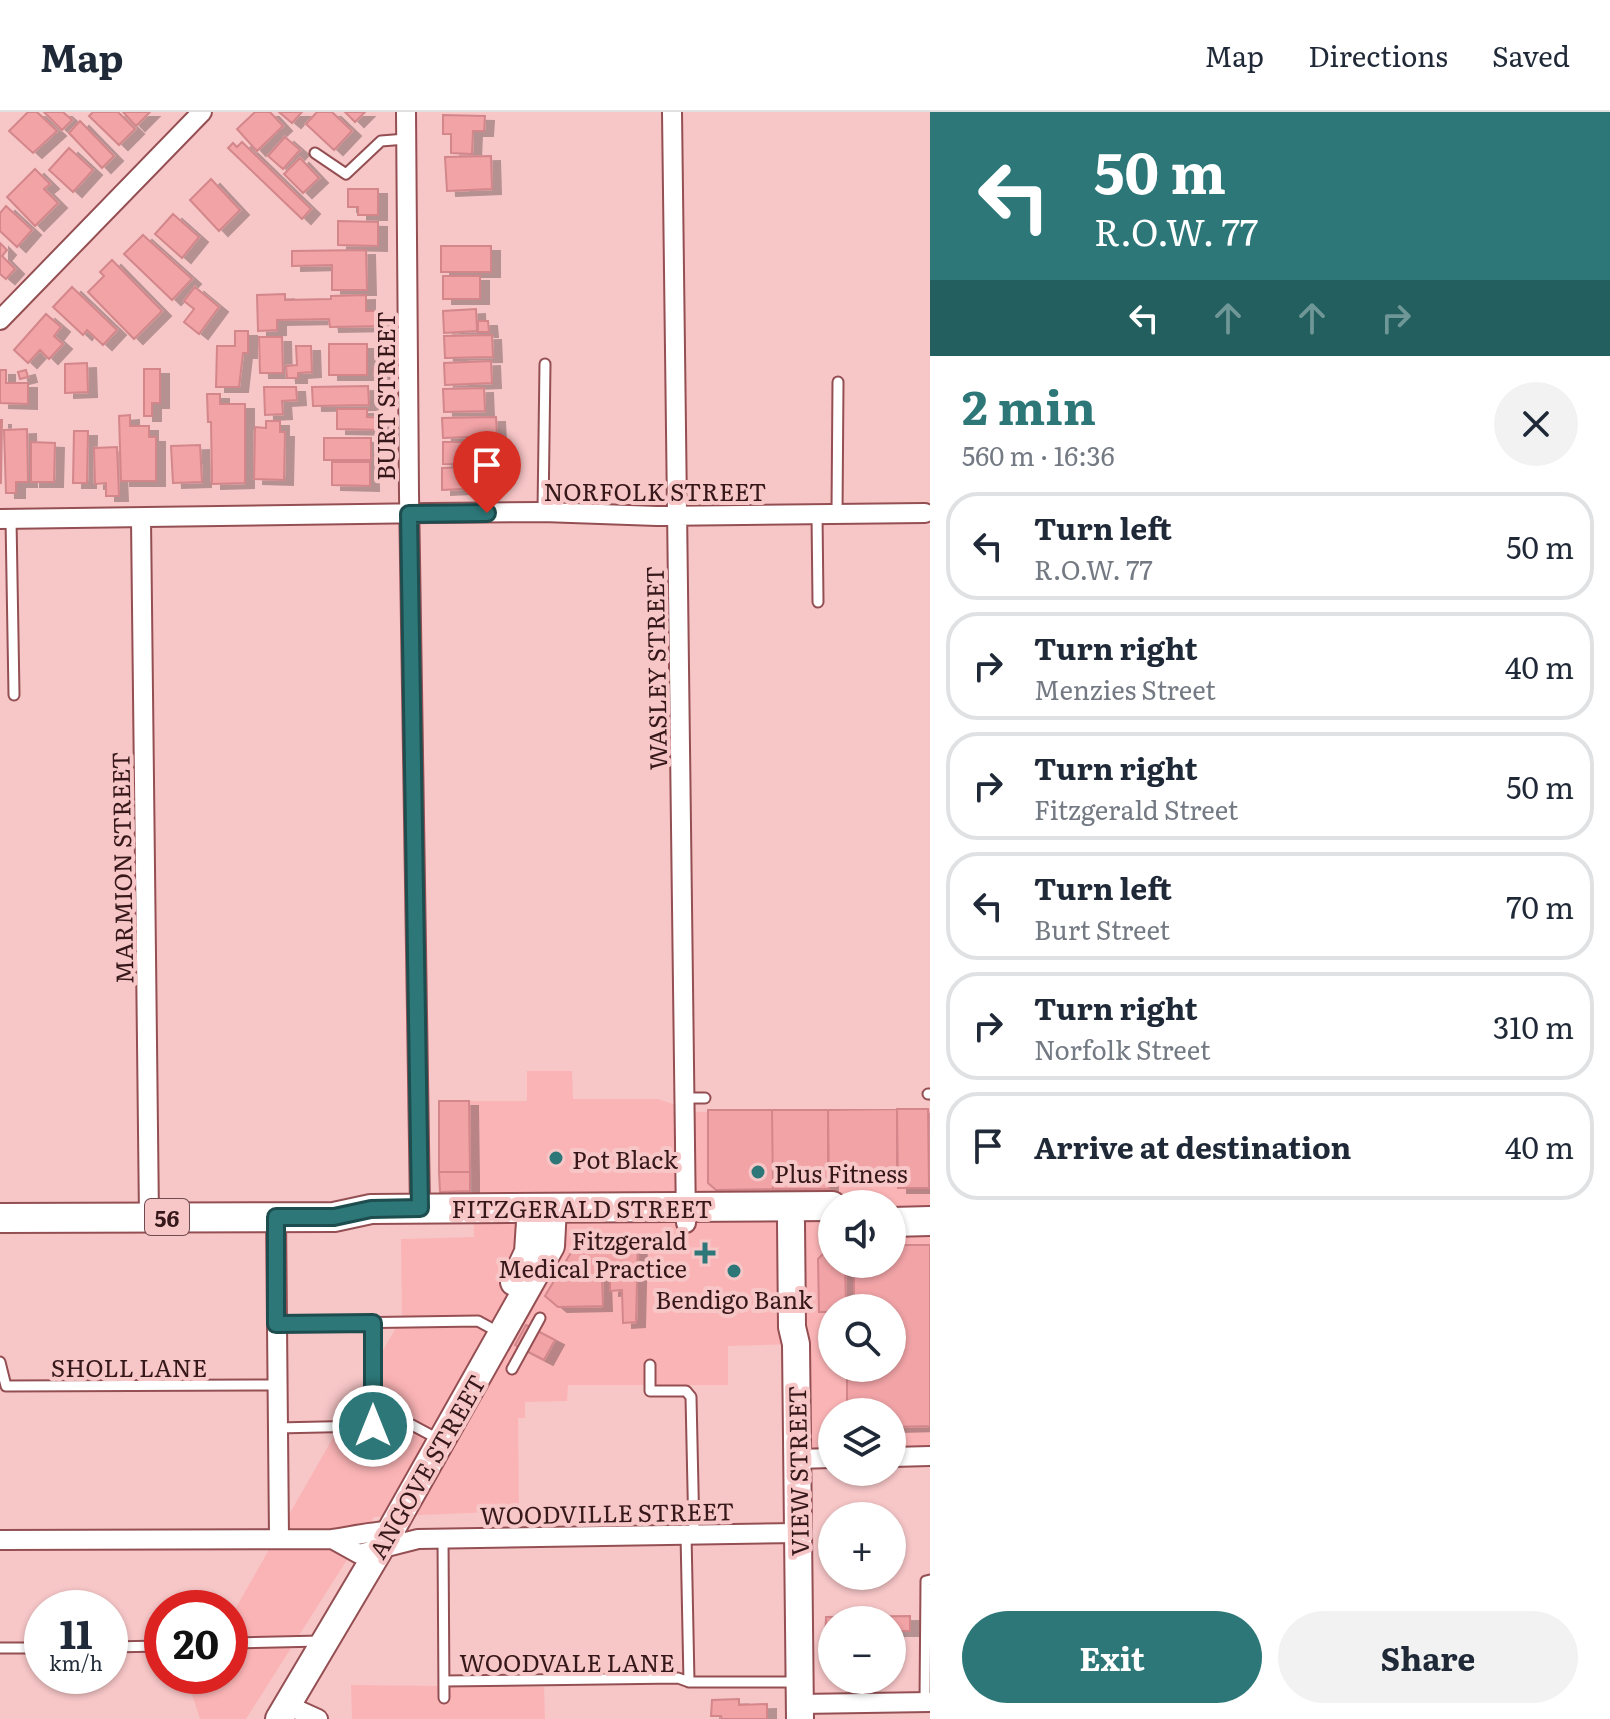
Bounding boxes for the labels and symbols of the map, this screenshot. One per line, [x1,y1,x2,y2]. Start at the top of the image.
street label: BURT STREET [367,311,402,481]
pin [453,431,521,513]
street label: NORFOLK STREET [544,473,766,508]
street label: WASLEY STREET [636,566,674,770]
street label: MARMION STREET [101,751,141,985]
place label: Pot Black [572,1141,678,1176]
marker: Pot Black [547,1149,565,1167]
place label: Plus Fitness [774,1155,908,1190]
marker: Plus Fitness [749,1163,767,1181]
street label: FITZGERALD STREET [451,1190,713,1225]
road number: 56 [145,1199,189,1235]
place label: Fitzgerald Medical Practice [498,1222,687,1285]
marker: Fitzgerald Medical Practice [694,1242,716,1264]
marker: Bendigo Bank [725,1262,743,1280]
place label: Bendigo Bank [655,1281,813,1316]
street label: SHOLL LANE [51,1349,207,1384]
street label: ANGOVE STREET [359,1367,493,1565]
position arrow [331,1384,415,1468]
street label: VIEW STREET [778,1386,816,1556]
street label: WOODVILLE STREET [479,1492,735,1532]
speed limit sign: 20 [144,1590,248,1694]
street label: WOODVALE LANE [459,1644,675,1679]

